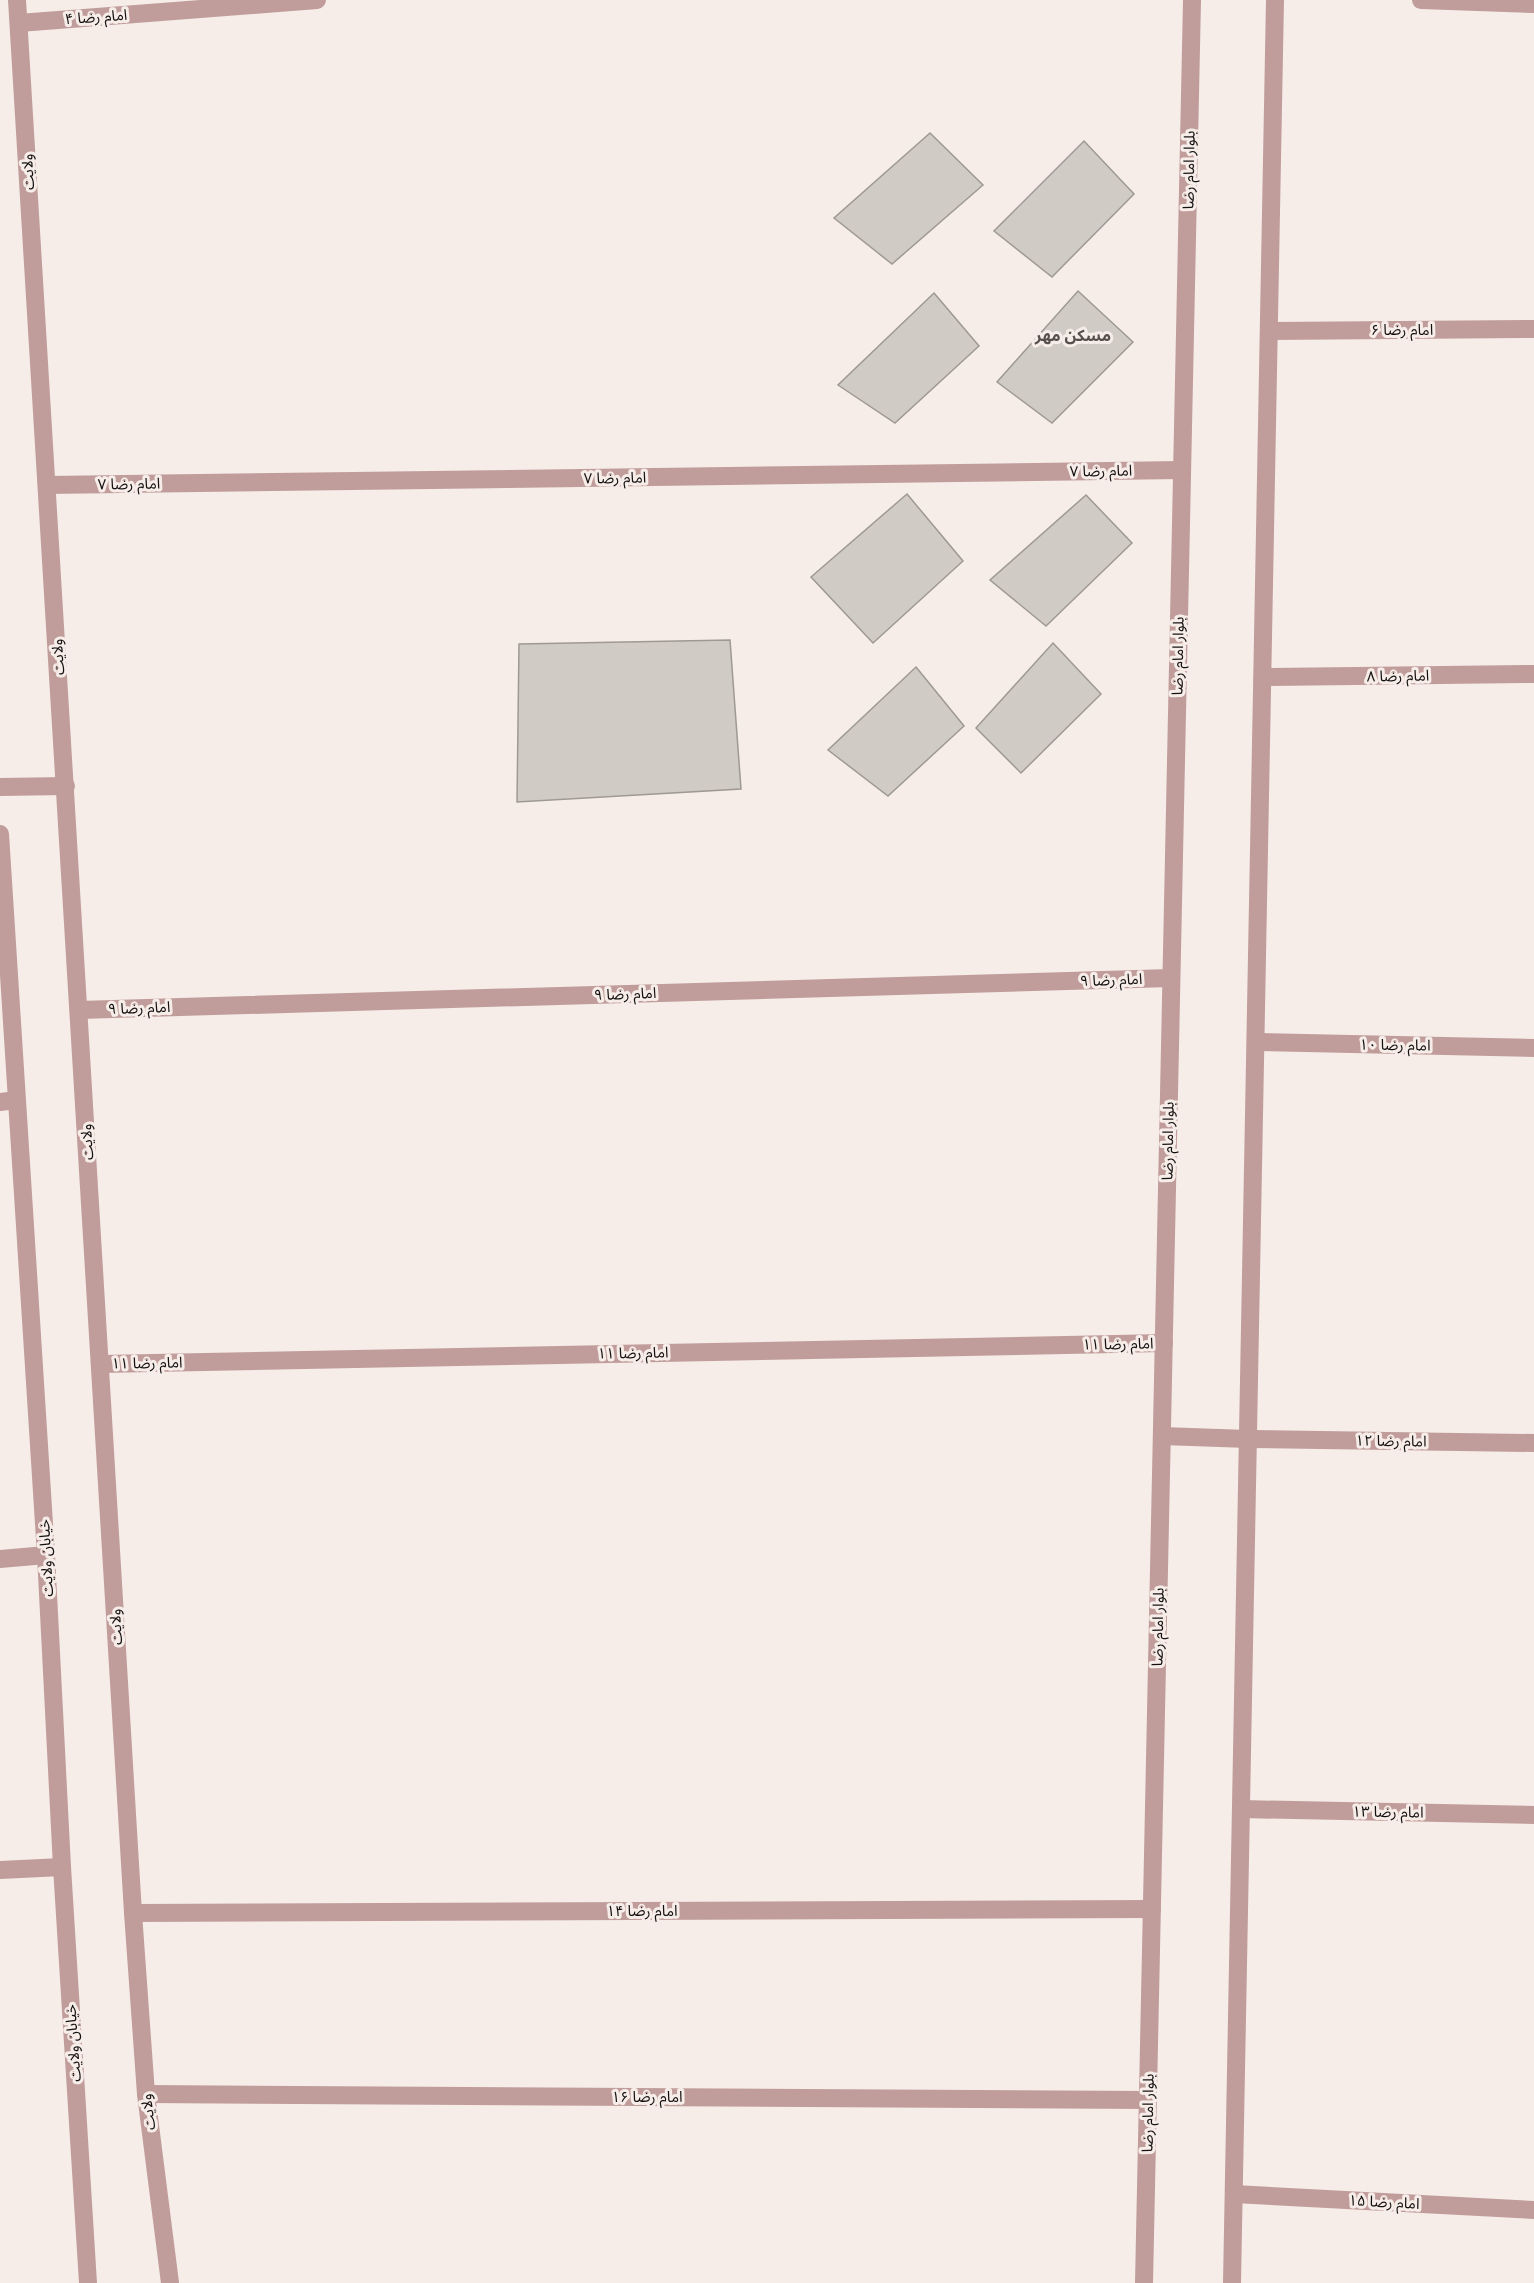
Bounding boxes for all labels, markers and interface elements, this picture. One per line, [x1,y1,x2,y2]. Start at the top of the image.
street label: امام رضا ۴ [64,5,128,30]
street label: بلوار امام رضا [1178,130,1201,210]
street label: ولایت [17,153,39,191]
street label: امام رضا ۶ [1371,320,1433,341]
district label: مسکن مهر [1034,325,1111,346]
street label: امام رضا ۷ [1070,460,1132,483]
street label: امام رضا ۷ [584,467,646,490]
street label: امام رضا ۷ [98,473,160,496]
street label: بلوار امام رضا [1167,616,1190,696]
street label: ولایت [47,638,69,676]
street label: امام رضا ۸ [1367,665,1429,688]
street label: امام رضا ۹ [1079,969,1143,992]
street label: امام رضا ۹ [593,983,657,1006]
street label: امام رضا ۹ [107,997,171,1020]
street label: امام رضا ۱۰ [1359,1034,1431,1057]
street label: بلوار امام رضا [1157,1101,1180,1181]
street label: ولایت [76,1123,98,1161]
street label: امام رضا ۱۱ [1082,1333,1154,1356]
street label: امام رضا ۱۱ [597,1342,669,1365]
street label: امام رضا ۱۱ [111,1352,183,1375]
street label: امام رضا ۱۲ [1355,1430,1427,1453]
street label: خیابان ولایت [34,1518,58,1597]
street label: بلوار امام رضا [1147,1587,1170,1667]
street label: ولایت [105,1608,127,1646]
street label: امام رضا ۱۳ [1352,1801,1424,1824]
street label: امام رضا ۱۴ [606,1901,678,1922]
street label: خیابان ولایت [60,2003,86,2082]
street label: بلوار امام رضا [1137,2073,1160,2153]
street label: امام رضا ۱۶ [611,2087,683,2108]
street label: ولایت [136,2093,160,2131]
street label: امام رضا ۱۵ [1348,2190,1420,2215]

